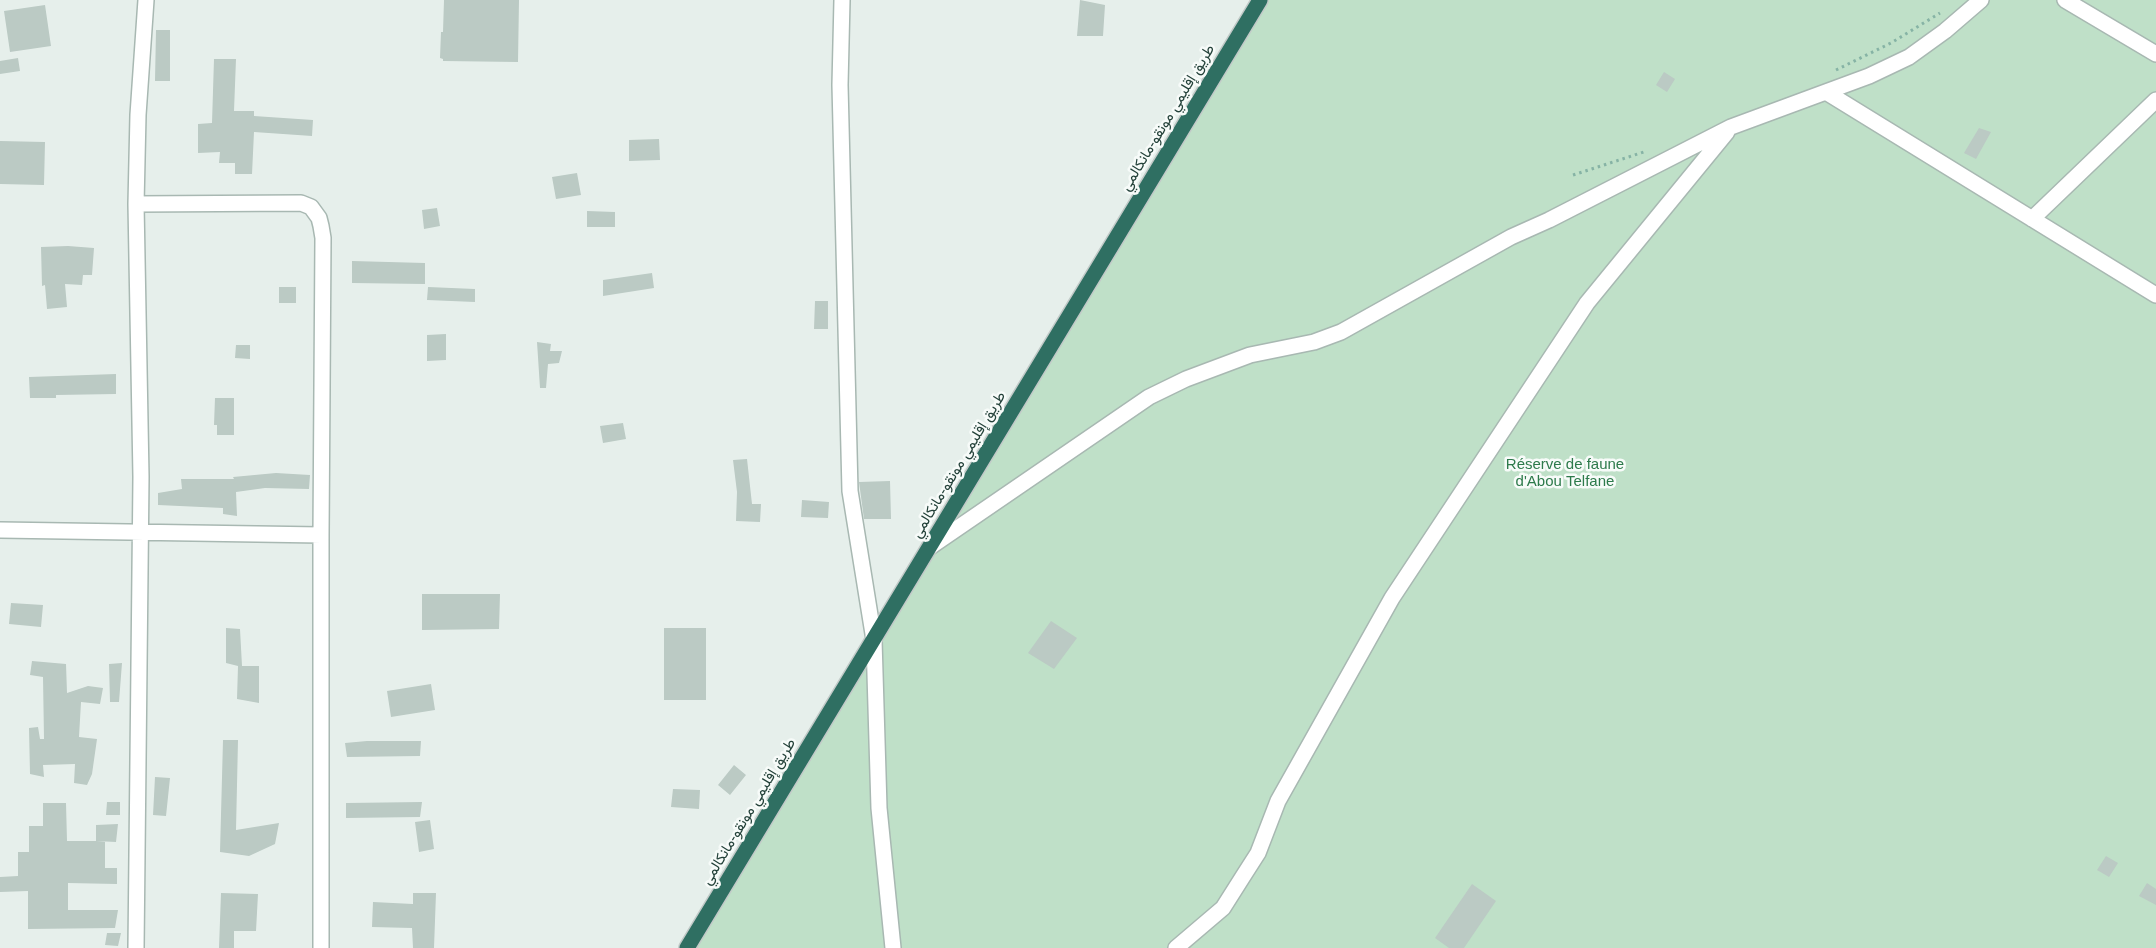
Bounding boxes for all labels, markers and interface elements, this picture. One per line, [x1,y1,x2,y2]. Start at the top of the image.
street label: طريق إقليمي مونقو-مانكالمي [1117,41,1219,195]
street label: طريق إقليمي مونقو-مانكالمي [908,388,1010,542]
park label: Réserve de faune d'Abou Telfane [1506,456,1624,491]
street label: طريق إقليمي مونقو-مانكالمي [698,735,800,889]

